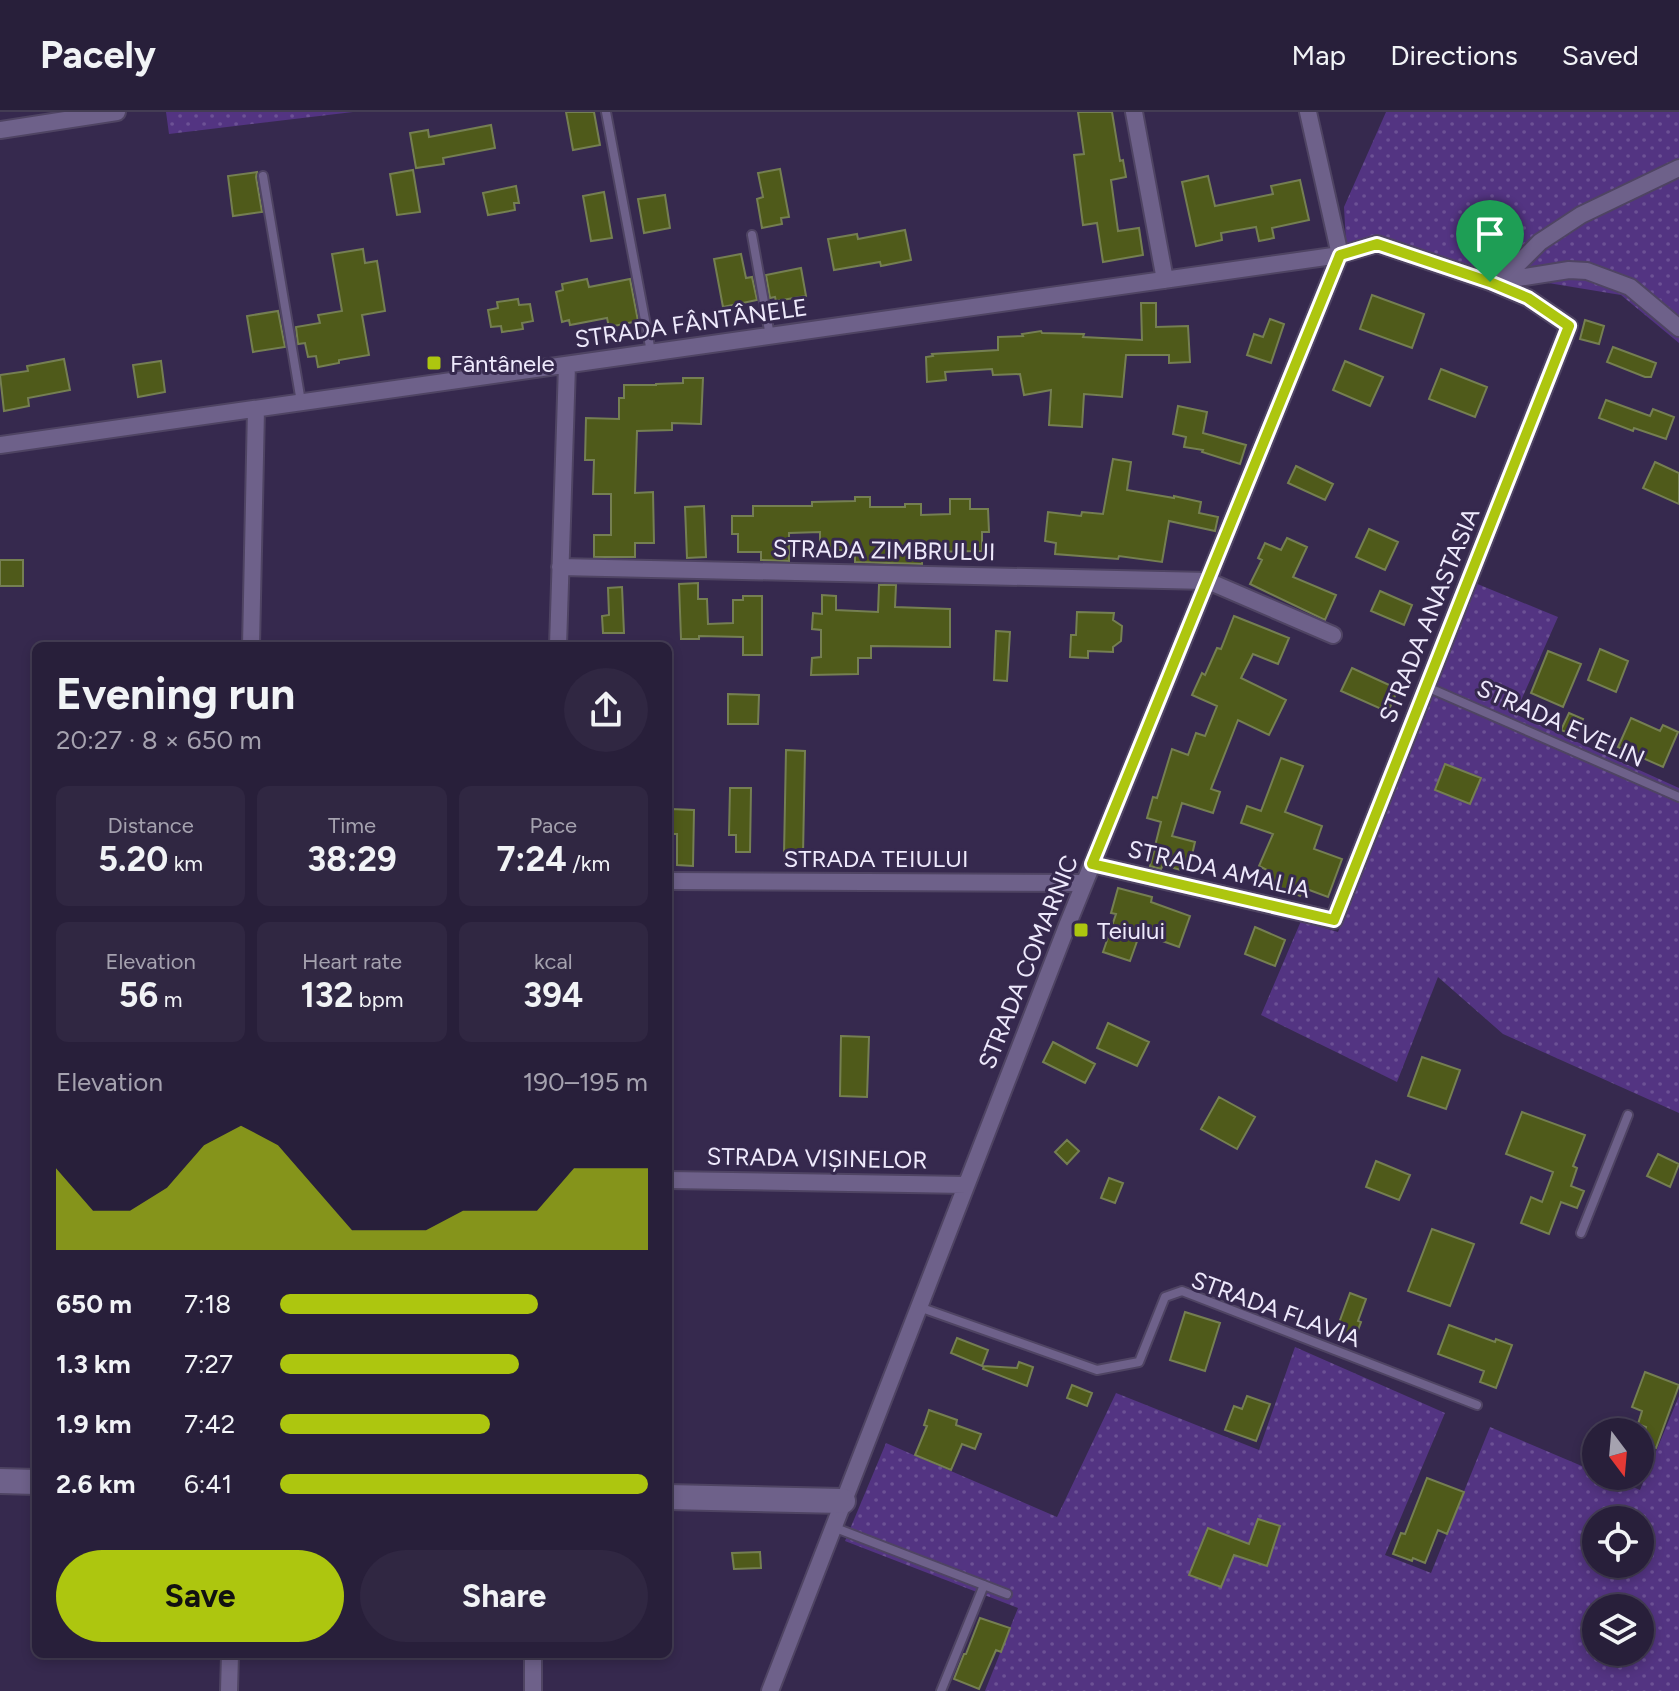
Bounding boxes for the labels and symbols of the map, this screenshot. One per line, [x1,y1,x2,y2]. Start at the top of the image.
pin [1456,200,1524,282]
street label: STRADA FÂNTÂNELE [573,292,809,354]
place label: Fântânele [450,349,555,378]
marker: Fântânele [425,354,443,372]
street label: STRADA ANASTASIA [1373,503,1486,727]
street label: STRADA ZIMBRULUI [772,534,996,566]
street label: STRADA EVELIN [1473,673,1649,773]
street label: STRADA AMALIA [1125,834,1314,904]
street label: STRADA TEIULUI [784,844,968,873]
street label: STRADA COMARNIC [972,851,1084,1073]
place label: Teiului [1097,916,1165,945]
marker: Teiului [1072,921,1090,939]
street label: STRADA VIȘINELOR [706,1142,928,1174]
street label: STRADA FLAVIA [1187,1265,1365,1353]
north arrow [1582,1418,1654,1490]

